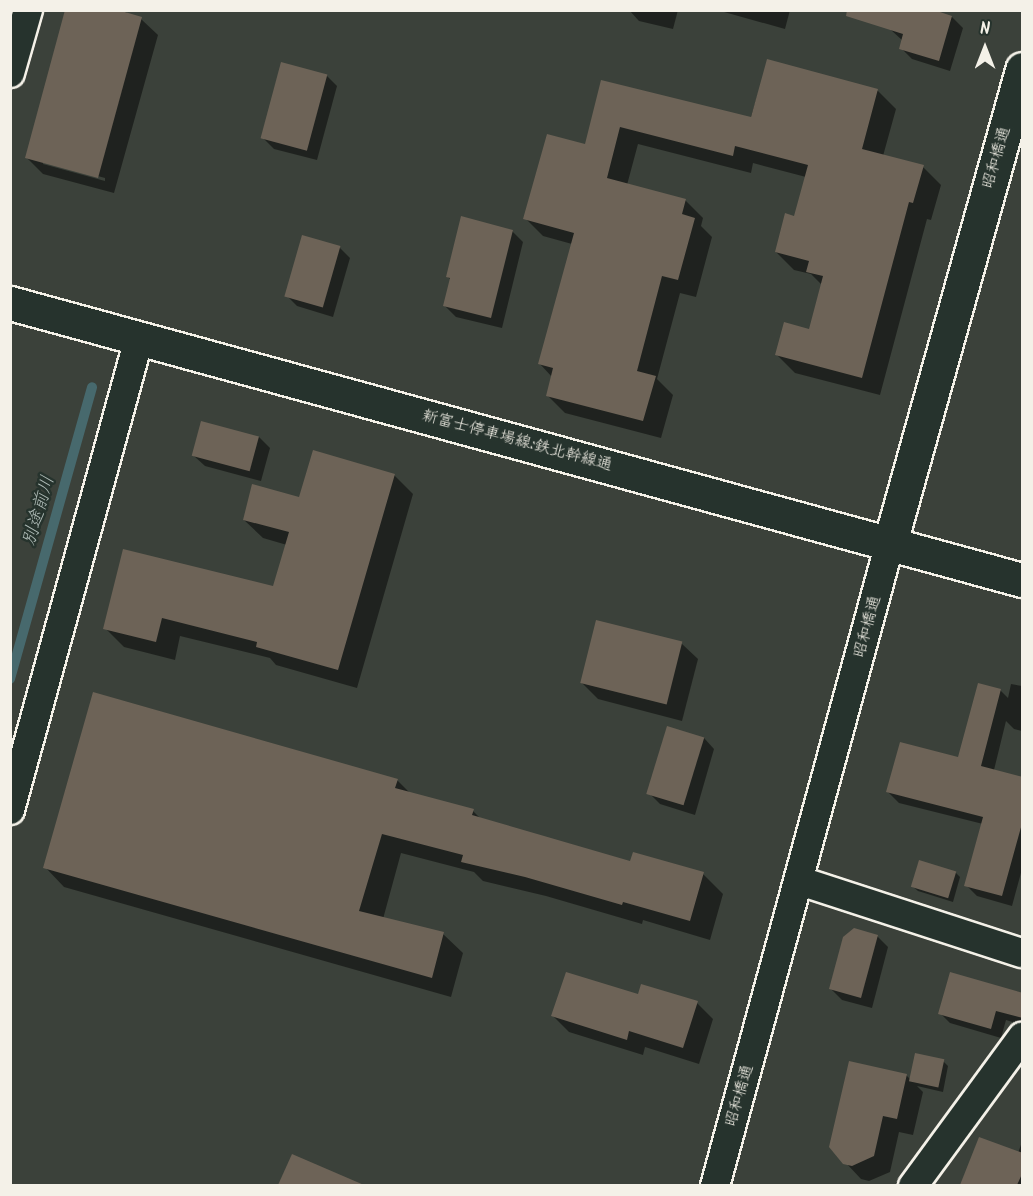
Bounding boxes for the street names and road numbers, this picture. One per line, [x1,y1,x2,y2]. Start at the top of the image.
street label: 昭和橋通 [979,125,1015,191]
street label: 新富士停車場線:鉄北幹線通 [420,406,614,476]
street label: 昭和橋通 [850,594,886,660]
street label: 昭和橋通 [722,1063,758,1129]

